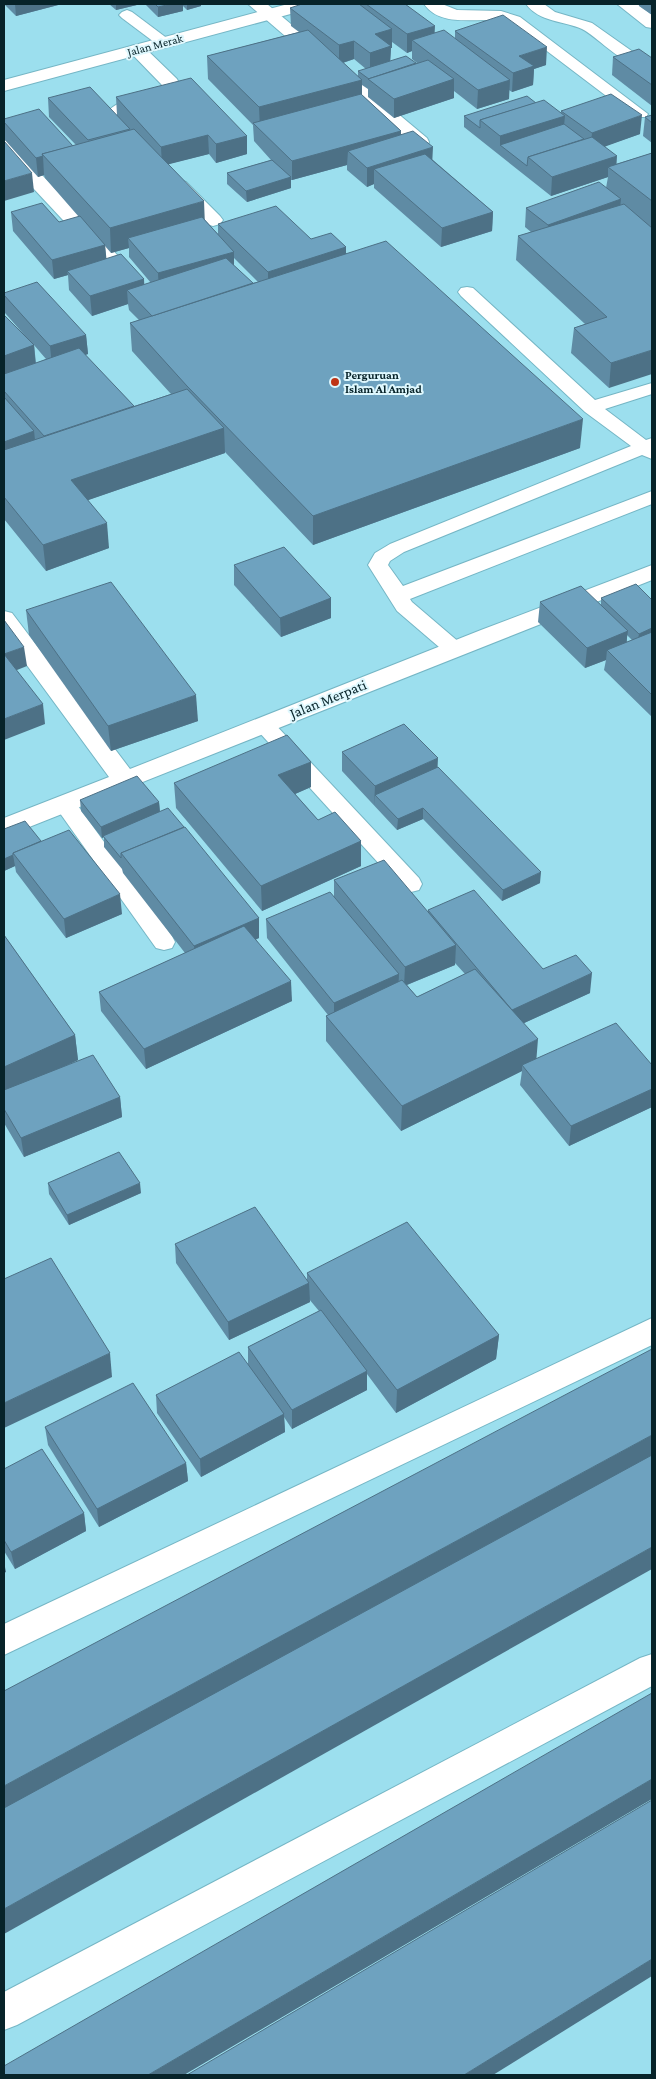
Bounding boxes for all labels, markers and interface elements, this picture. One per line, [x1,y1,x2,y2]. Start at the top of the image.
street label: Jalan Merak [125,31,185,59]
place label: Perguruan Islam Al Amjad [345,368,422,396]
marker: Perguruan Islam Al Amjad [329,376,341,388]
street label: Jalan Merpati [285,676,369,723]

